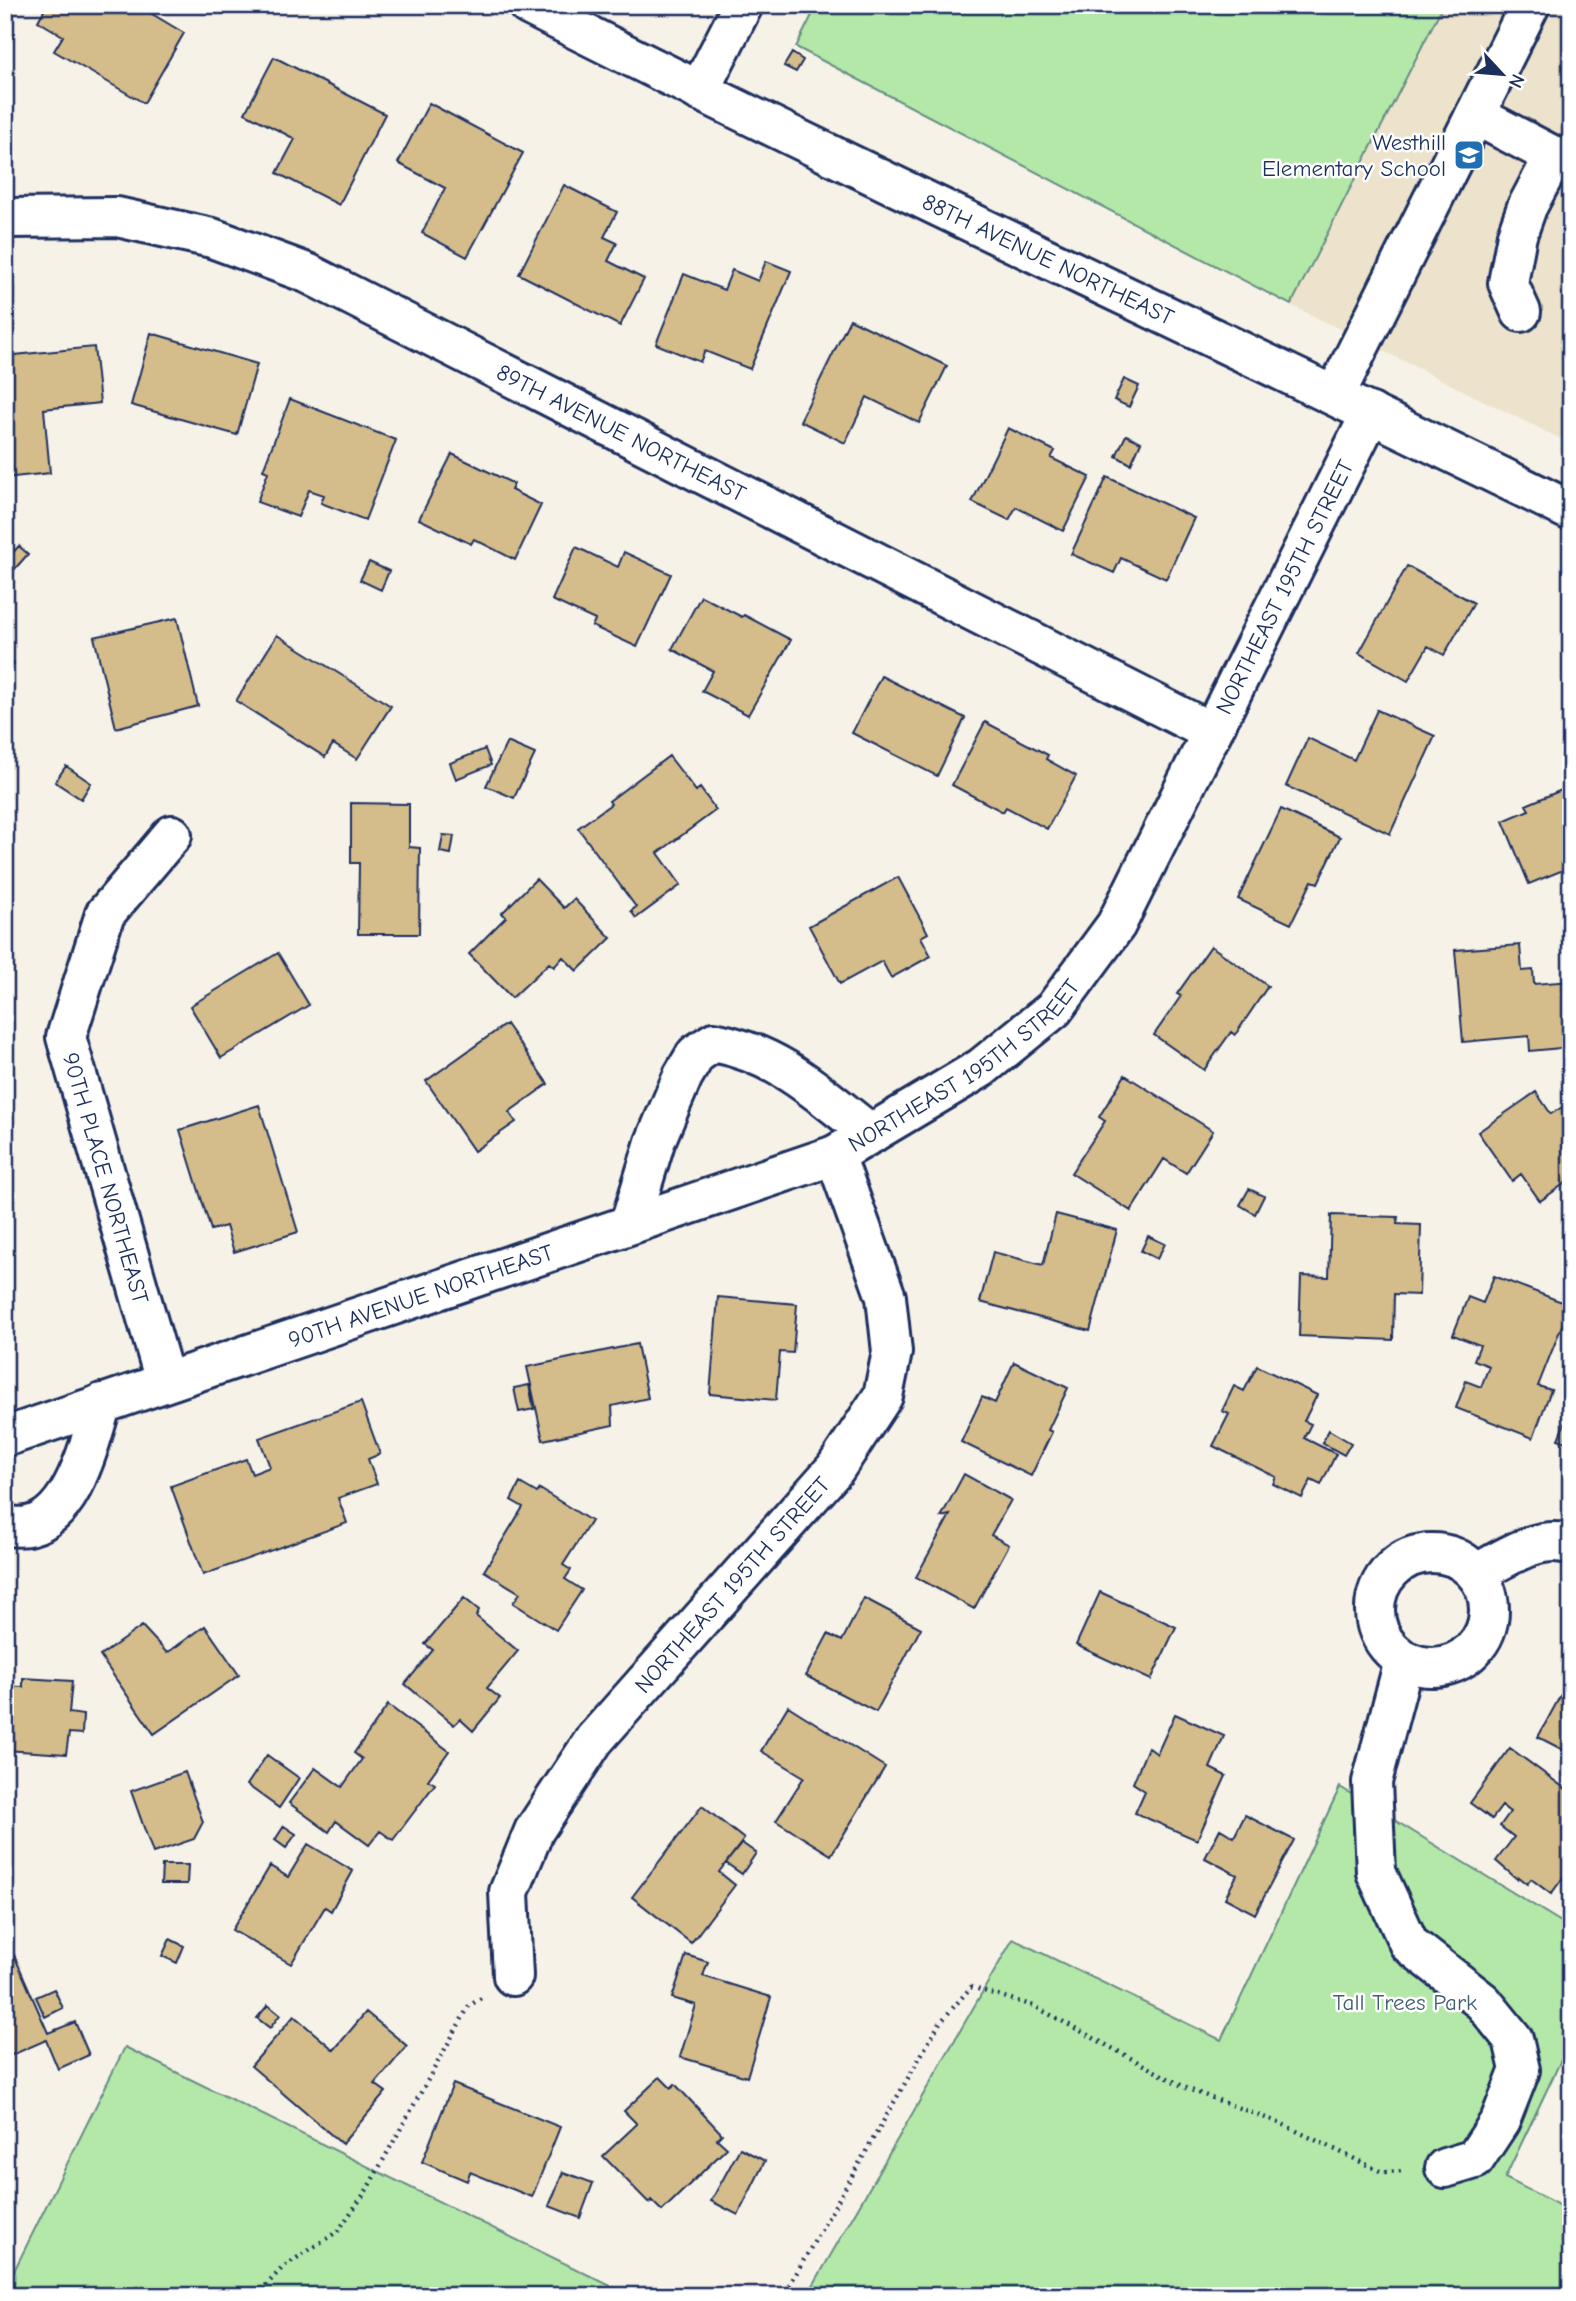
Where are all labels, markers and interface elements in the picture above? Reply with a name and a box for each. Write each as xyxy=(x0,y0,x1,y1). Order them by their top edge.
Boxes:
north arrow xyxy=(1468,38,1538,108)
text: N xyxy=(1504,71,1529,91)
place label: Westhill Elementary School xyxy=(1262,129,1446,182)
school or university icon: Westhill Elementary School xyxy=(1452,138,1486,172)
street label: 88TH AVENUE NORTHEAST xyxy=(918,188,1178,331)
street label: 89TH AVENUE NORTHEAST xyxy=(492,359,750,508)
street label: NORTHEAST 195TH STREET xyxy=(1210,456,1359,719)
street label: NORTHEAST 195TH STREET xyxy=(844,974,1086,1158)
street label: 90TH PLACE NORTHEAST xyxy=(57,1049,154,1307)
street label: 90TH AVENUE NORTHEAST xyxy=(285,1239,557,1354)
street label: NORTHEAST 195TH STREET xyxy=(629,1471,836,1699)
park label: Tall Trees Park xyxy=(1333,1989,1477,2016)

